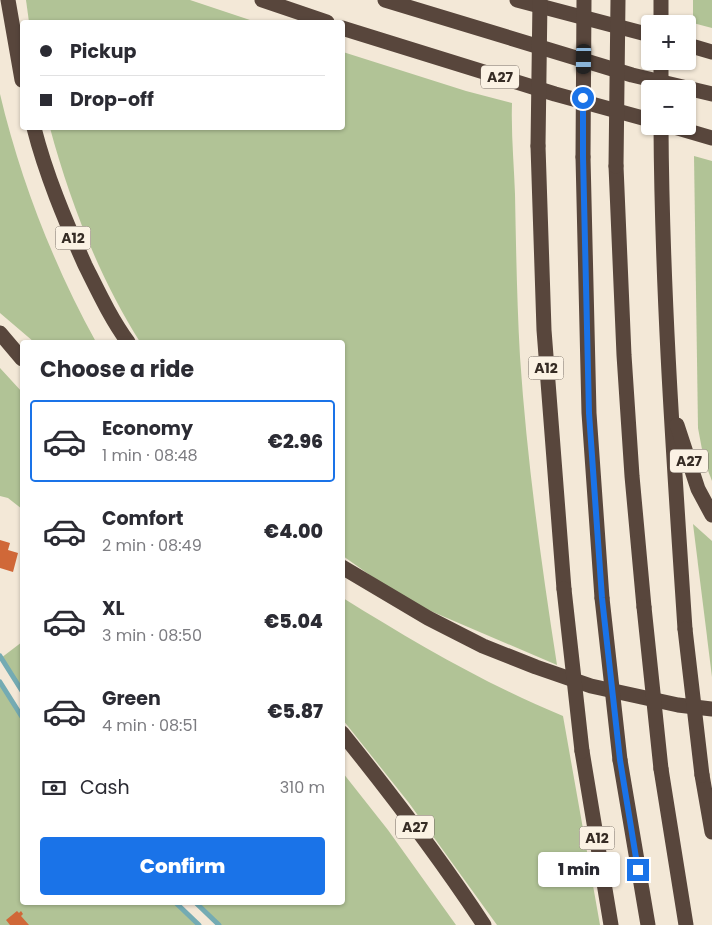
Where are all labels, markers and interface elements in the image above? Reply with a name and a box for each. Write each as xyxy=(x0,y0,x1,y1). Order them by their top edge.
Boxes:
map controls xyxy=(641,15,696,135)
button: + xyxy=(641,15,696,70)
text: Pickup xyxy=(70,38,136,65)
car xyxy=(576,44,591,74)
road number: A27 xyxy=(481,66,519,88)
button: − xyxy=(641,80,696,135)
text: Drop-off xyxy=(70,86,154,113)
route start xyxy=(572,87,594,109)
road number: A12 xyxy=(56,227,90,250)
text: Choose a ride xyxy=(40,354,194,385)
road number: A12 xyxy=(528,356,564,379)
text: Economy xyxy=(102,415,193,442)
icon: car xyxy=(42,419,87,464)
text: €2.96 xyxy=(268,428,323,455)
text: 1 min · 08:48 xyxy=(102,444,198,467)
road number: A27 xyxy=(670,450,708,472)
text: Comfort xyxy=(102,505,184,532)
icon: car xyxy=(42,509,87,554)
text: €4.00 xyxy=(264,518,323,545)
text: 2 min · 08:49 xyxy=(102,534,202,557)
text: XL xyxy=(102,595,125,622)
icon: car xyxy=(42,599,87,644)
text: €5.04 xyxy=(264,608,323,635)
text: 3 min · 08:50 xyxy=(102,624,202,647)
text: Green xyxy=(102,685,161,712)
icon: car xyxy=(42,689,87,734)
text: €5.87 xyxy=(267,698,323,725)
text: 4 min · 08:51 xyxy=(102,714,198,737)
icon: cash xyxy=(40,774,68,802)
text: Cash xyxy=(80,774,130,801)
text: 310 m xyxy=(280,776,325,799)
road number: A27 xyxy=(396,816,434,839)
road number: A12 xyxy=(580,826,614,850)
button: Confirm xyxy=(40,837,325,895)
callout: 1 min xyxy=(538,852,620,888)
text: 1 min xyxy=(558,858,600,881)
route end xyxy=(627,859,649,881)

